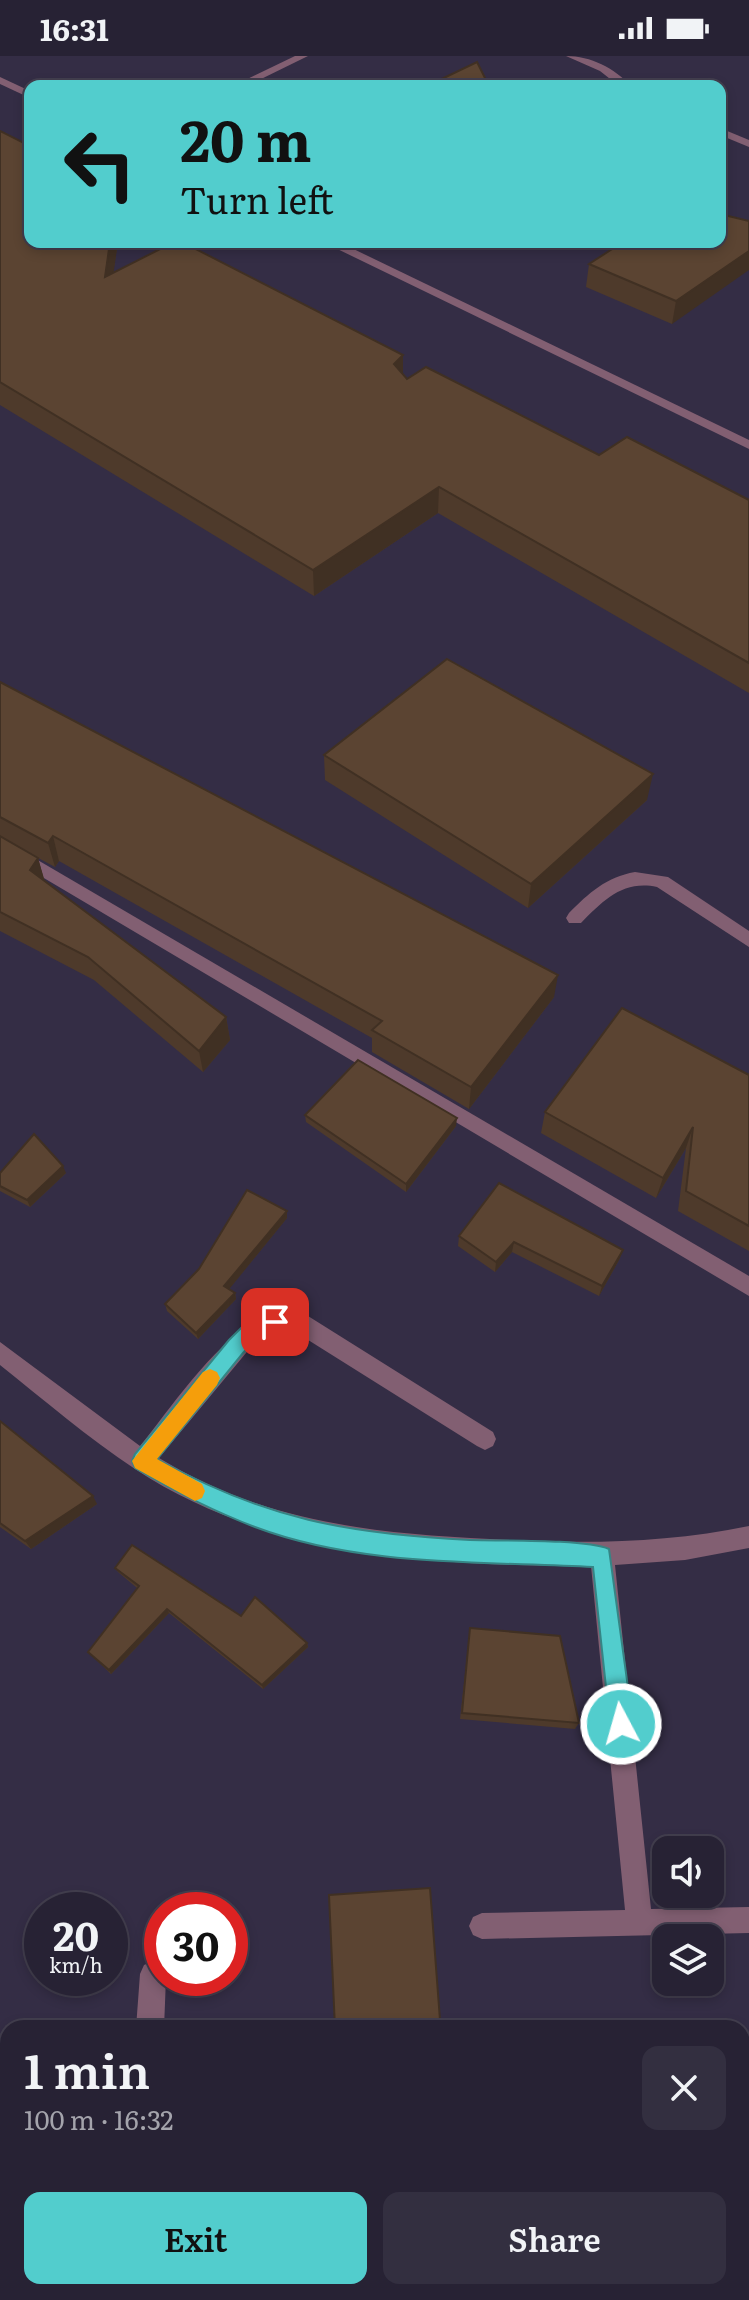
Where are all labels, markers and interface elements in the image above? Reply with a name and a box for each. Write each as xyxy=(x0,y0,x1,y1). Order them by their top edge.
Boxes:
text: 16:31 xyxy=(40,6,109,50)
text: 20 m xyxy=(180,96,312,179)
icon: left xyxy=(48,112,152,216)
text: Turn left xyxy=(180,172,334,225)
pin xyxy=(241,1288,309,1356)
icon: arrive xyxy=(253,1300,297,1344)
position arrow xyxy=(579,1682,663,1766)
map controls xyxy=(652,1836,724,1996)
button: sound xyxy=(652,1836,724,1908)
speed limit sign: 30 xyxy=(144,1892,248,1996)
text: 20 xyxy=(53,1904,99,1963)
button: layers xyxy=(652,1924,724,1996)
text: km/h xyxy=(49,1949,103,1979)
text: 1 min xyxy=(24,2033,150,2104)
button: close xyxy=(642,2046,726,2130)
text: 100 m · 16:32 xyxy=(24,2099,174,2138)
button: Exit xyxy=(24,2192,367,2284)
button: Share xyxy=(383,2192,726,2284)

